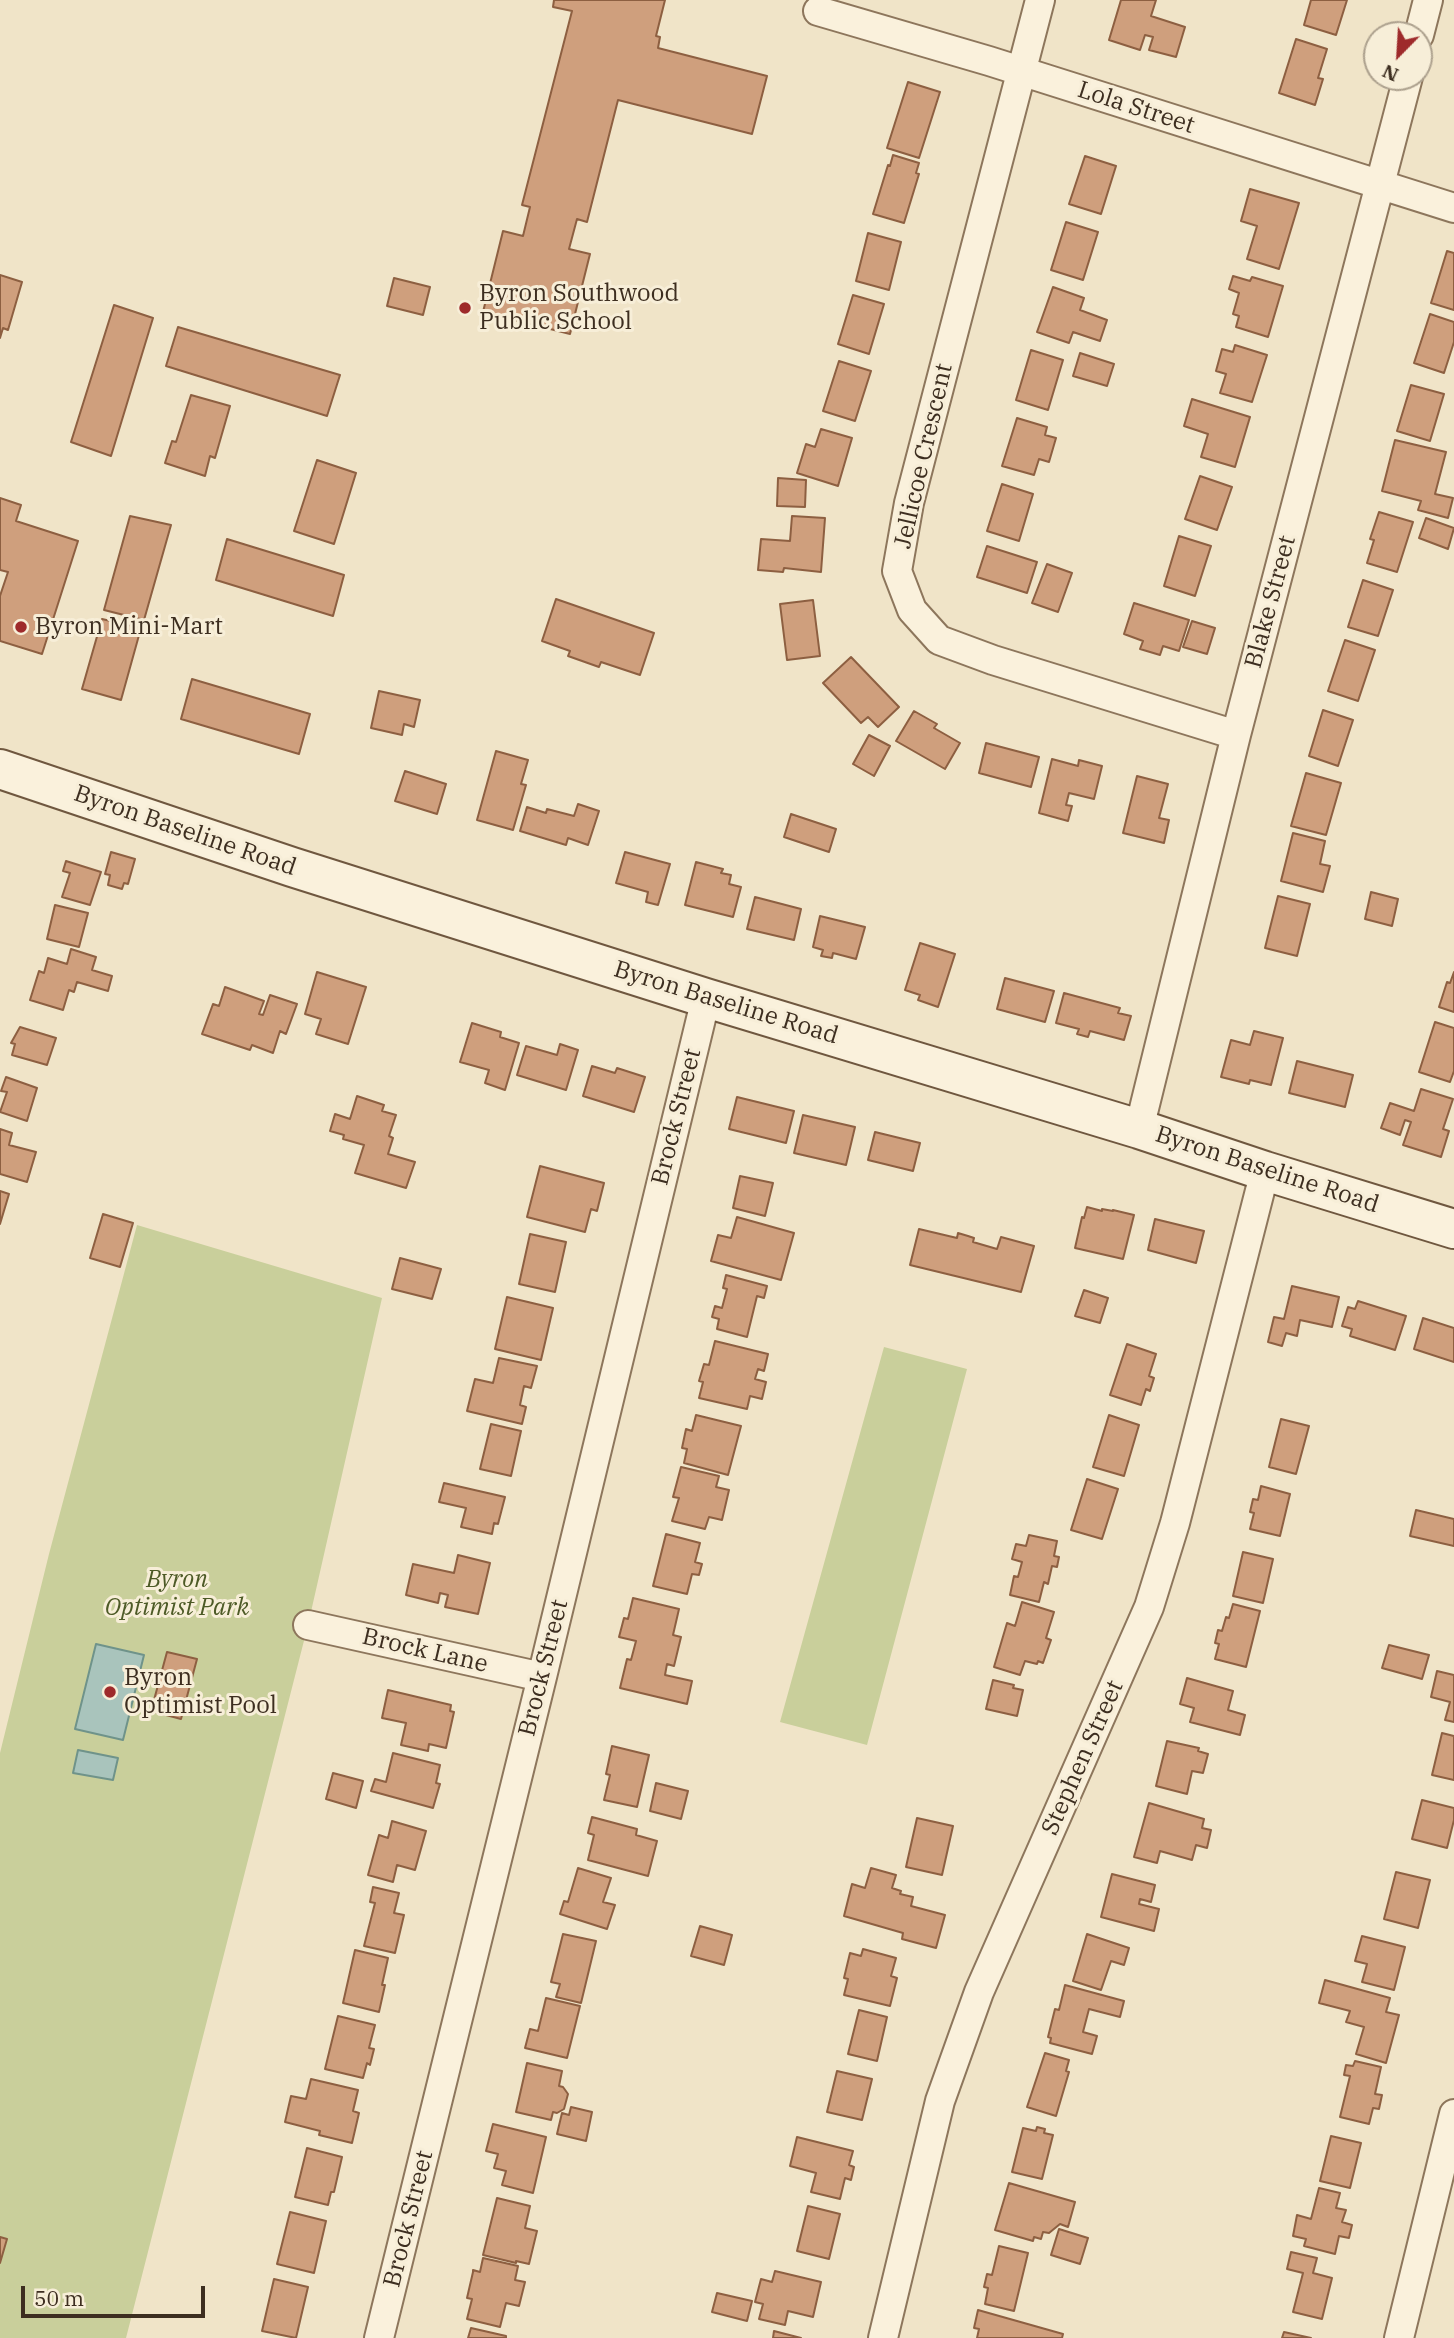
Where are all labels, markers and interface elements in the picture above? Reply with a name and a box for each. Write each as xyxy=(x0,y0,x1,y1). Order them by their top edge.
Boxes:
north arrow xyxy=(1363,21,1433,91)
text: N xyxy=(1379,59,1402,87)
street label: Lola Street xyxy=(1074,76,1198,140)
place label: Byron Southwood Public School xyxy=(479,280,679,336)
marker: Byron Southwood Public School xyxy=(457,300,473,316)
street label: Jellicoe Crescent xyxy=(889,361,959,551)
street label: Blake Street xyxy=(1240,533,1302,671)
place label: Byron Mini-Mart xyxy=(35,613,223,641)
marker: Byron Mini-Mart xyxy=(13,619,29,635)
street label: Byron Baseline Road xyxy=(70,779,300,883)
street label: Byron Baseline Road xyxy=(610,955,842,1051)
street label: Brock Street xyxy=(646,1046,708,1188)
street label: Byron Baseline Road xyxy=(1152,1120,1382,1220)
park label: Byron Optimist Park xyxy=(105,1566,249,1622)
street label: Brock Street xyxy=(513,1597,575,1739)
street label: Brock Lane xyxy=(359,1623,491,1679)
place label: Byron Optimist Pool xyxy=(124,1664,277,1720)
street label: Stephen Street xyxy=(1036,1676,1130,1840)
marker: Byron Optimist Pool xyxy=(102,1684,118,1700)
street label: Brock Street xyxy=(378,2148,440,2290)
scale bar xyxy=(24,2272,208,2316)
text: 50 m xyxy=(34,2284,84,2312)

